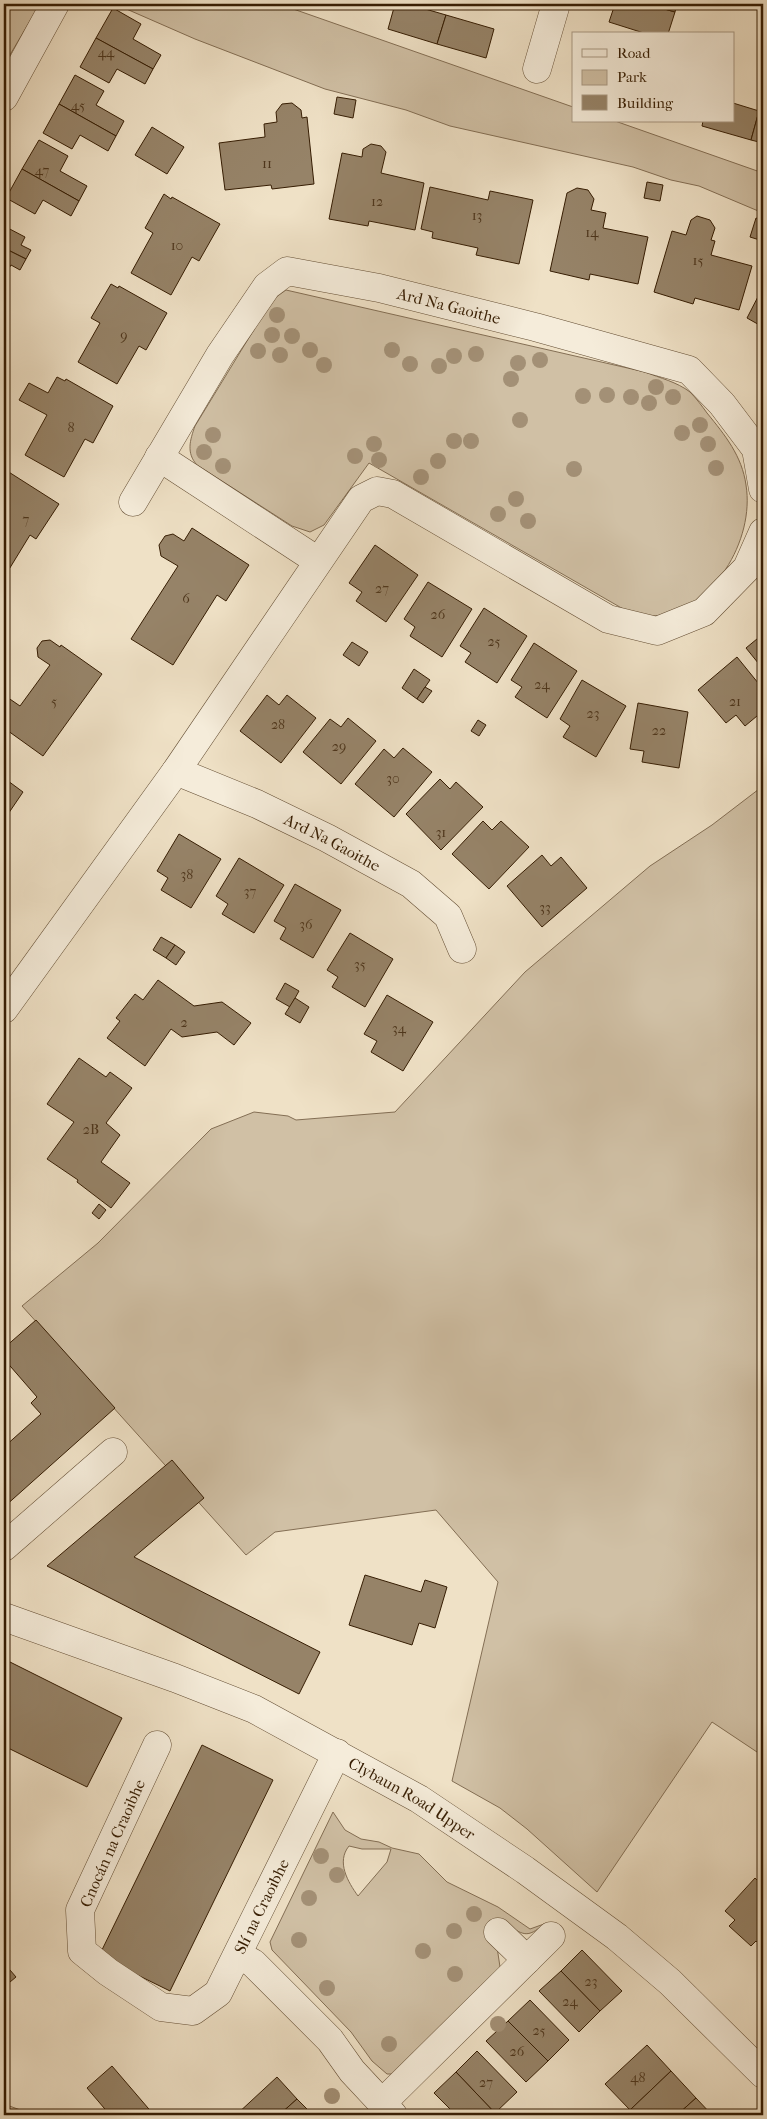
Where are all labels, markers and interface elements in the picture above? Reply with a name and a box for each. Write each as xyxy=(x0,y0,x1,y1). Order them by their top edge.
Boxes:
legend xyxy=(572,32,734,122)
house number: 44 xyxy=(98,44,115,61)
text: Road xyxy=(617,44,651,62)
text: Park xyxy=(617,68,647,86)
text: Building xyxy=(617,94,674,112)
house number: 45 xyxy=(71,97,85,114)
house number: 11 xyxy=(262,155,272,172)
house number: 47 xyxy=(35,162,50,179)
house number: 12 xyxy=(371,193,383,210)
house number: 13 xyxy=(472,207,482,224)
house number: 14 xyxy=(585,224,599,241)
house number: 10 xyxy=(171,237,183,254)
house number: 15 xyxy=(693,252,704,269)
street label: Ard Na Gaoithe xyxy=(394,284,503,328)
house number: 9 xyxy=(120,327,128,344)
house number: 8 xyxy=(67,419,75,436)
house number: 7 xyxy=(23,511,30,528)
house number: 27 xyxy=(375,580,389,597)
house number: 6 xyxy=(182,590,190,607)
house number: 26 xyxy=(431,606,446,623)
house number: 25 xyxy=(487,633,501,650)
house number: 24 xyxy=(534,676,550,693)
house number: 5 xyxy=(51,693,57,710)
house number: 21 xyxy=(729,693,741,710)
house number: 23 xyxy=(587,705,599,722)
house number: 28 xyxy=(271,716,285,733)
house number: 22 xyxy=(652,722,666,739)
house number: 29 xyxy=(332,738,346,755)
house number: 30 xyxy=(386,770,400,787)
street label: Ard Na Gaoithe xyxy=(280,809,384,875)
house number: 31 xyxy=(436,824,446,841)
house number: 38 xyxy=(181,866,193,883)
house number: 37 xyxy=(244,883,256,900)
house number: 33 xyxy=(539,899,551,916)
house number: 36 xyxy=(299,916,313,933)
house number: 35 xyxy=(354,956,366,973)
house number: 2 xyxy=(180,1014,188,1031)
house number: 34 xyxy=(392,1020,407,1037)
house number: 2B xyxy=(83,1121,99,1138)
street label: Clybaun Road Upper xyxy=(345,1753,479,1844)
street label: Cnocán na Craoibhe xyxy=(76,1776,149,1910)
street label: Slí na Craoibhe xyxy=(230,1856,293,1957)
house number: 23 xyxy=(585,1973,597,1990)
house number: 24 xyxy=(562,1993,578,2010)
house number: 25 xyxy=(532,2022,546,2039)
house number: 26 xyxy=(510,2043,525,2060)
house number: 48 xyxy=(630,2069,646,2086)
house number: 27 xyxy=(479,2074,493,2091)

